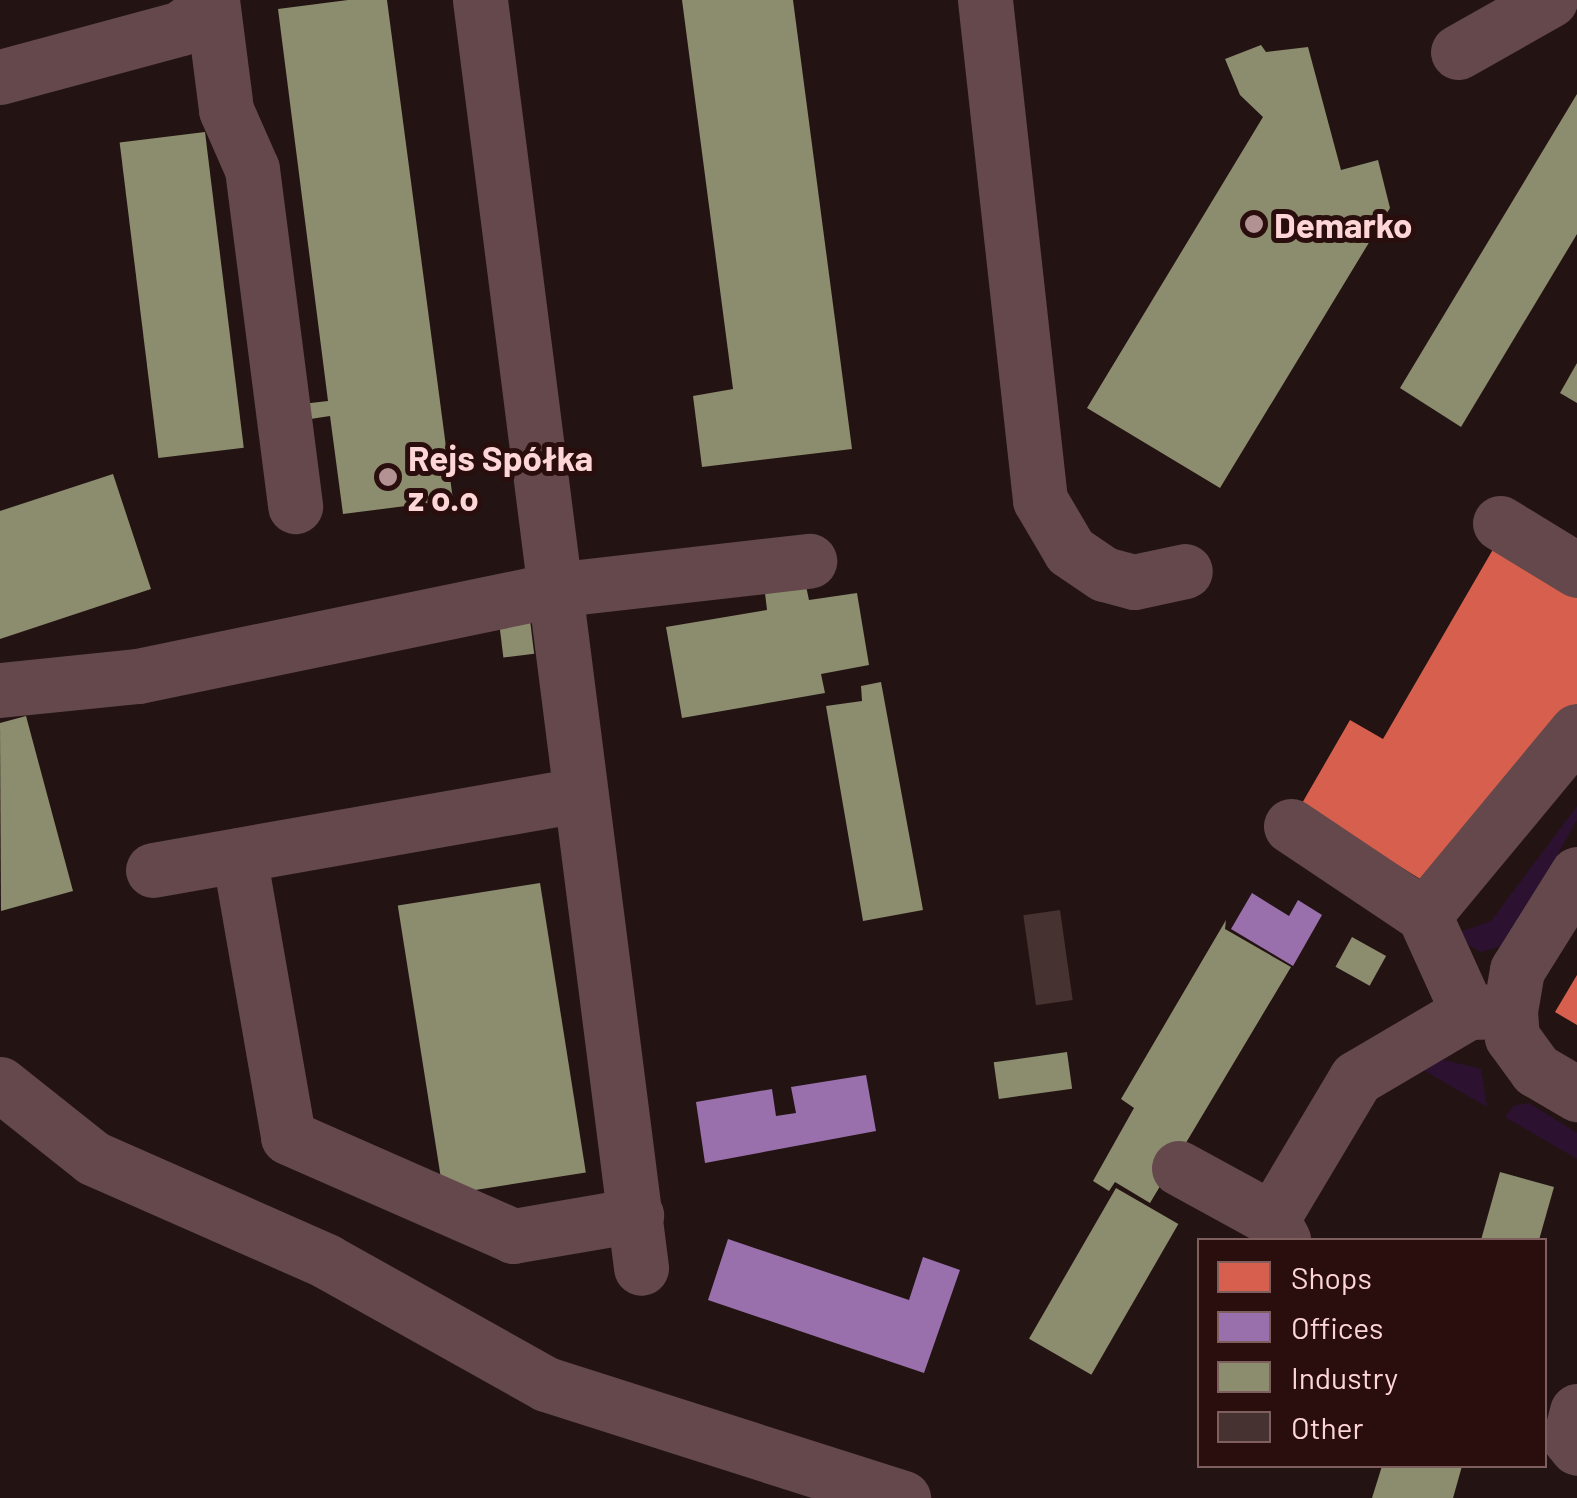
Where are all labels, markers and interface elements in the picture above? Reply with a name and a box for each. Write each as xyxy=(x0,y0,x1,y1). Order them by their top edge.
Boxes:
place label: Demarko xyxy=(1274,203,1412,245)
marker: Demarko xyxy=(1243,213,1265,235)
place label: Rejs Spółka z o.o xyxy=(408,436,593,518)
marker: Rejs Spółka z o.o xyxy=(377,466,399,488)
legend xyxy=(1197,1238,1547,1468)
text: Shops xyxy=(1291,1259,1372,1295)
text: Offices xyxy=(1291,1309,1384,1345)
text: Industry xyxy=(1291,1359,1398,1395)
text: Other xyxy=(1291,1409,1363,1445)

